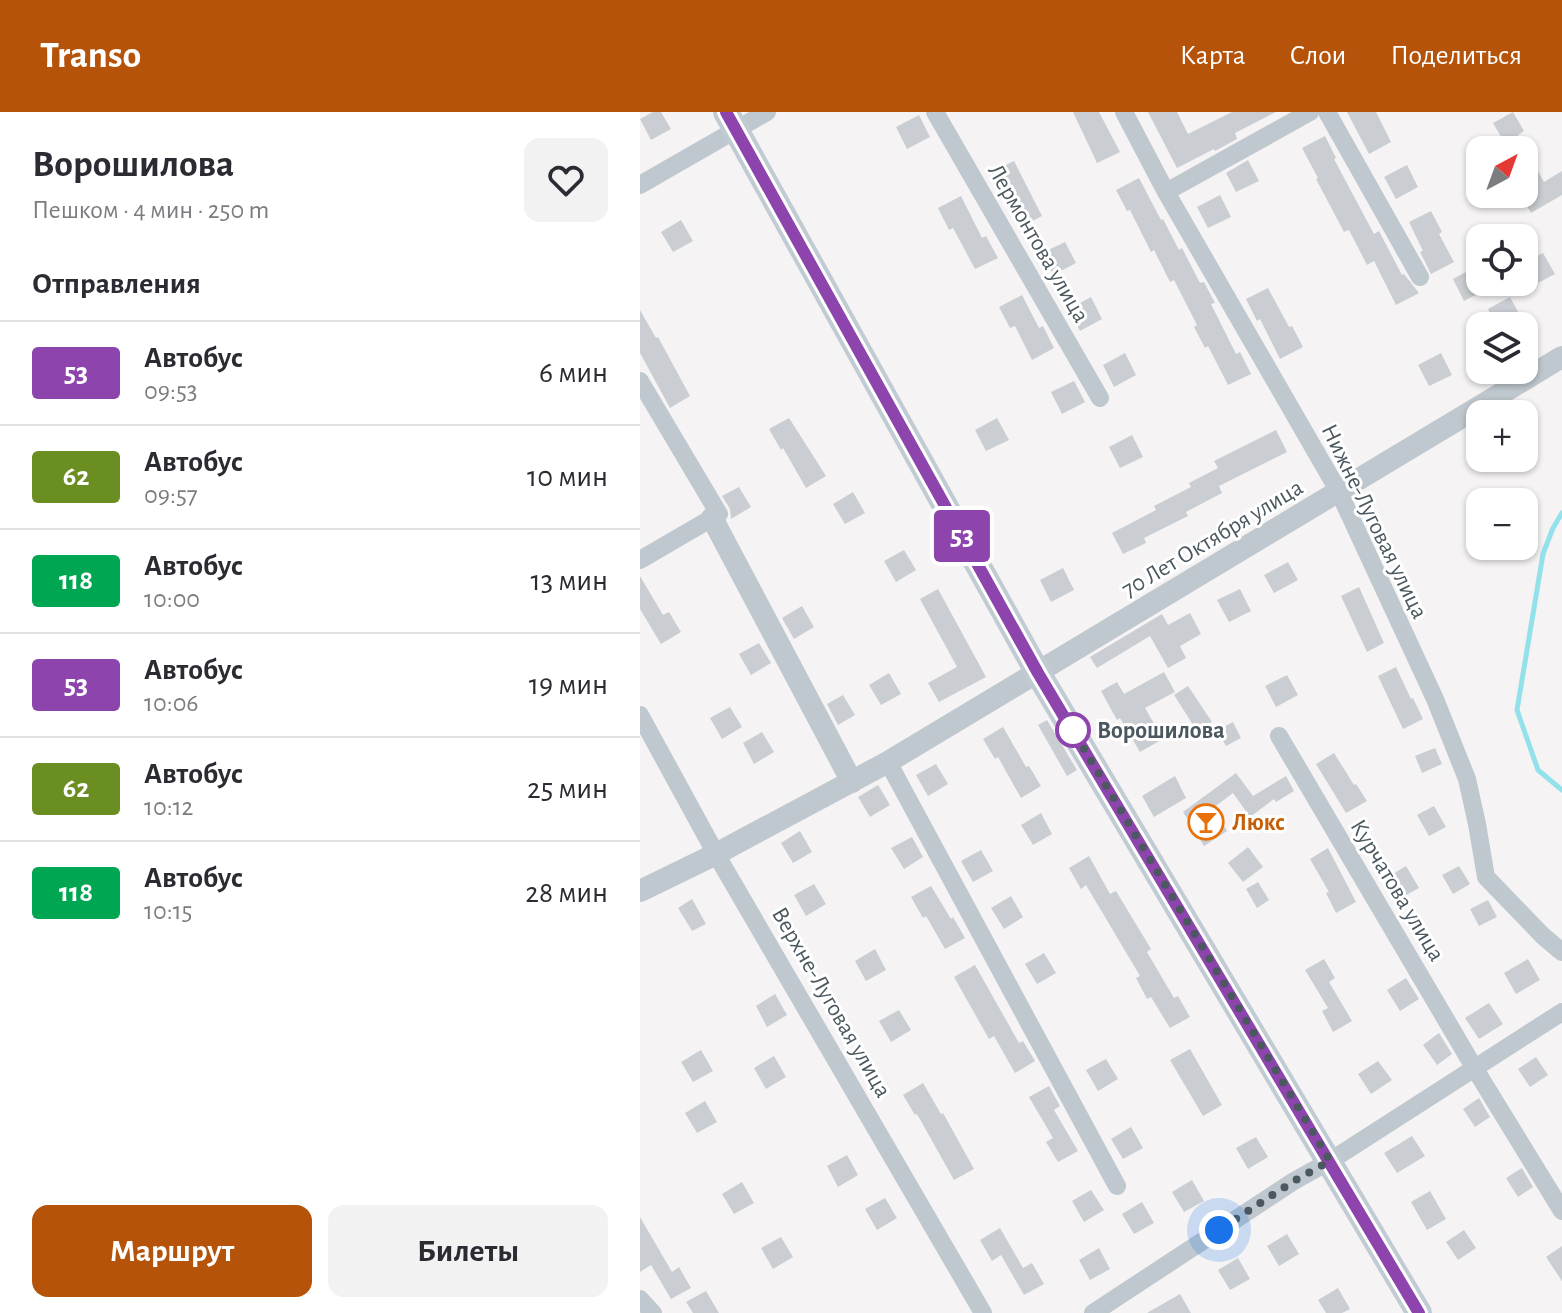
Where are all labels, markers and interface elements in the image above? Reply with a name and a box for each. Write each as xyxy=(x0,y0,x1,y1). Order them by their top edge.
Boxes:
text: Transo xyxy=(40,37,141,75)
text: Карта xyxy=(1180,42,1246,70)
text: Слои xyxy=(1290,42,1346,70)
text: Поделиться xyxy=(1390,42,1522,70)
north arrow xyxy=(1466,136,1538,208)
map controls xyxy=(1466,136,1538,560)
button: heart xyxy=(524,138,608,222)
text: Ворошилова xyxy=(32,146,234,184)
street label: Лермонтова улица xyxy=(983,160,1093,327)
text: Пешком · 4 мин · 250 m xyxy=(32,197,269,223)
button: locate xyxy=(1466,224,1538,296)
text: Отправления xyxy=(32,269,201,299)
button: layers xyxy=(1466,312,1538,384)
text: Автобус xyxy=(144,343,243,373)
text: 6 мин xyxy=(539,358,608,388)
text: 53 xyxy=(64,359,88,387)
text: 09:53 xyxy=(144,378,197,404)
button: + xyxy=(1466,400,1538,472)
street label: Нижне-Луговая улица xyxy=(1317,420,1432,623)
text: Автобус xyxy=(144,447,243,477)
text: 10 мин xyxy=(527,462,608,492)
text: 62 xyxy=(63,463,89,491)
street label: 70 Лет Октября улица xyxy=(1118,475,1307,602)
text: 09:57 xyxy=(144,482,198,508)
button: − xyxy=(1466,488,1538,560)
line badge: 53 xyxy=(926,510,998,562)
text: 53 xyxy=(950,522,974,550)
text: Автобус xyxy=(144,551,243,581)
text: 13 мин xyxy=(531,566,608,596)
text: 118 xyxy=(59,567,93,595)
text: 10:00 xyxy=(144,586,200,612)
text: Автобус xyxy=(144,655,243,685)
text: 19 мин xyxy=(529,670,608,700)
text: 53 xyxy=(64,671,88,699)
text: 10:06 xyxy=(144,690,199,716)
marker: Ворошилова xyxy=(1056,713,1090,747)
place label: Ворошилова xyxy=(1097,719,1225,743)
text: Автобус xyxy=(144,759,243,789)
text: 25 мин xyxy=(527,774,608,804)
text: 62 xyxy=(63,775,89,803)
text: 10:12 xyxy=(144,794,193,820)
bar icon: Люкс xyxy=(1187,803,1225,841)
place label: Люкс xyxy=(1232,811,1285,835)
street label: Курчатова улица xyxy=(1346,816,1449,966)
text: Автобус xyxy=(144,863,243,893)
text: 28 мин xyxy=(525,878,608,908)
text: 118 xyxy=(59,879,93,907)
text: 10:15 xyxy=(144,898,192,924)
street label: Верхне-Луговая улица xyxy=(767,903,895,1102)
button: Маршрут xyxy=(32,1205,312,1297)
button: Билеты xyxy=(328,1205,608,1297)
your location xyxy=(1199,1210,1239,1250)

